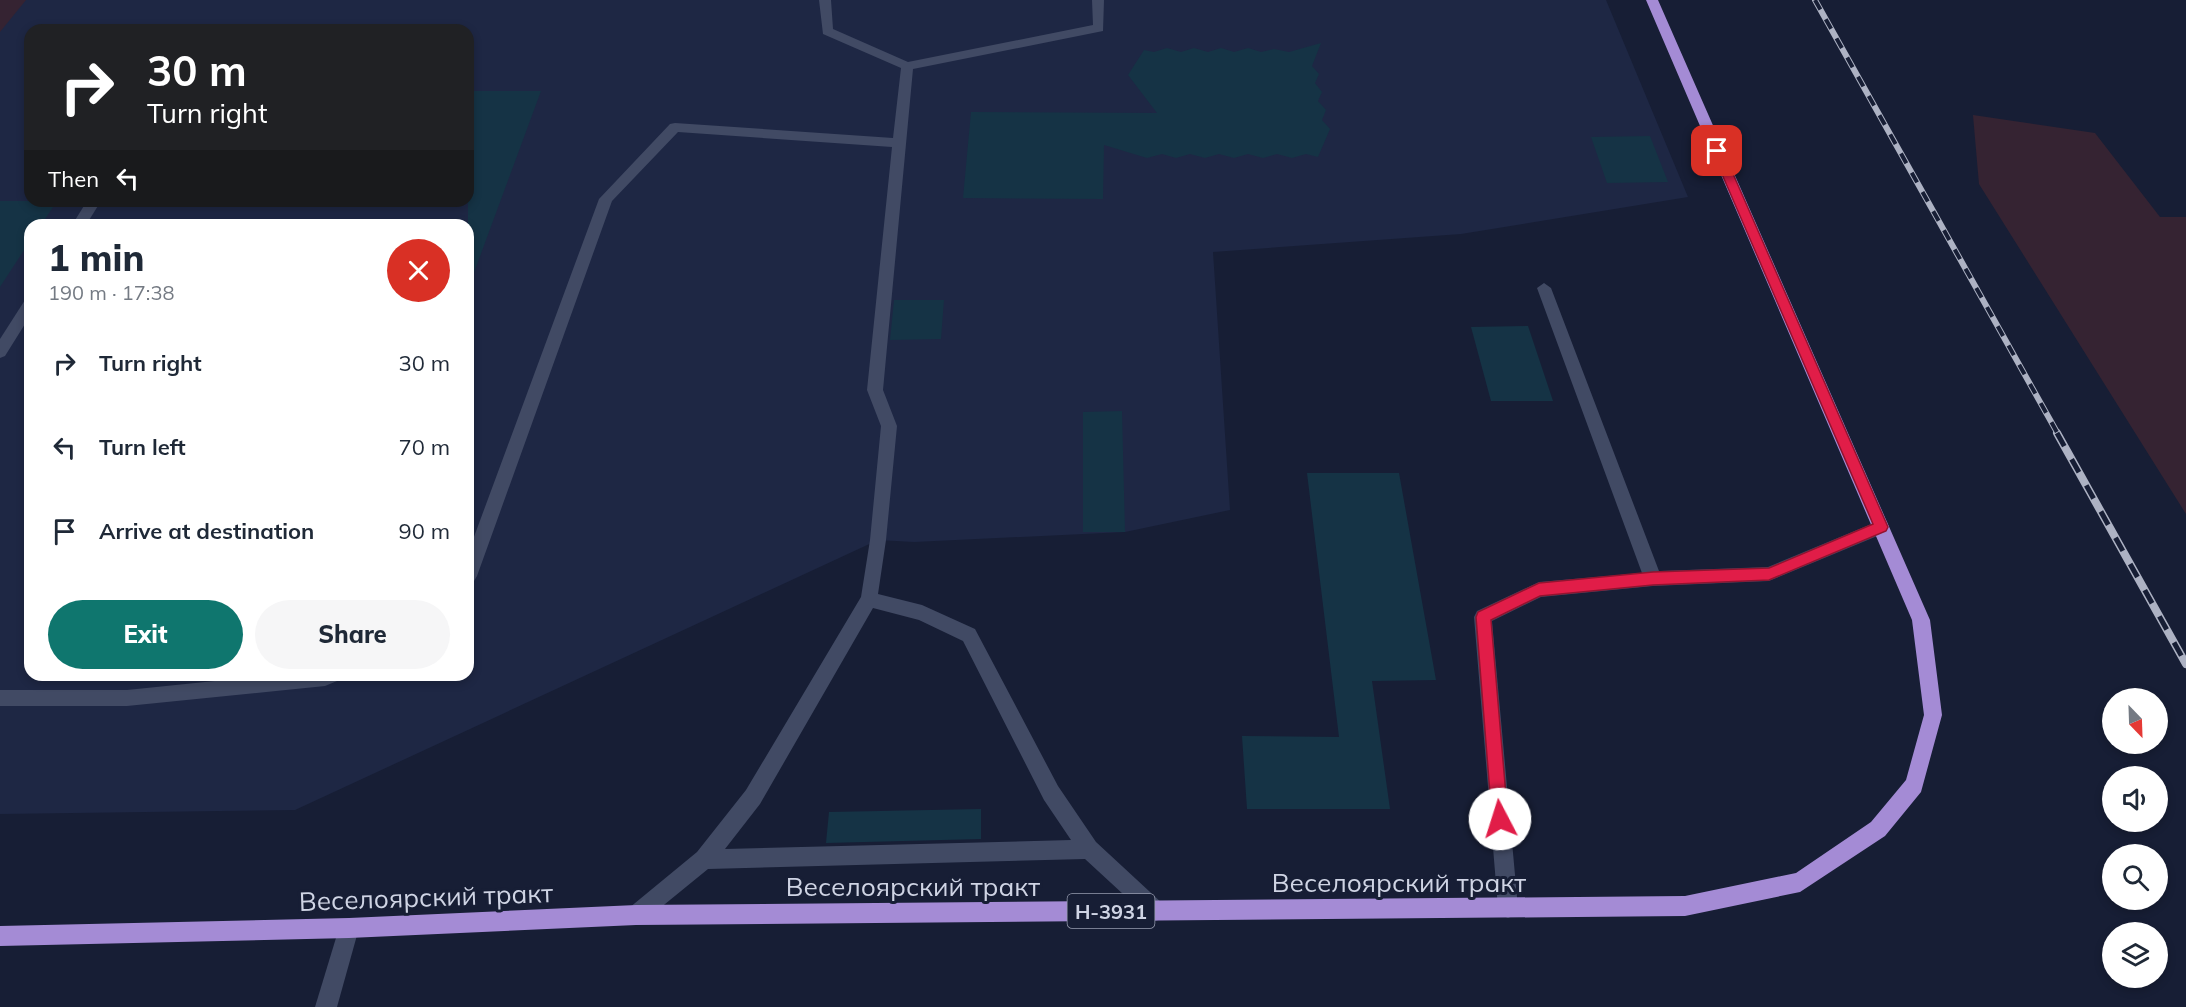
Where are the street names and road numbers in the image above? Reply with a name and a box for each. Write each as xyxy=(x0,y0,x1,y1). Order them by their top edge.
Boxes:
street label: Веселоярский тракт xyxy=(1272,866,1526,899)
street label: Веселоярский тракт xyxy=(786,870,1040,903)
street label: Веселоярский тракт xyxy=(298,876,554,918)
road number: Н-3931 xyxy=(1068,894,1154,928)

